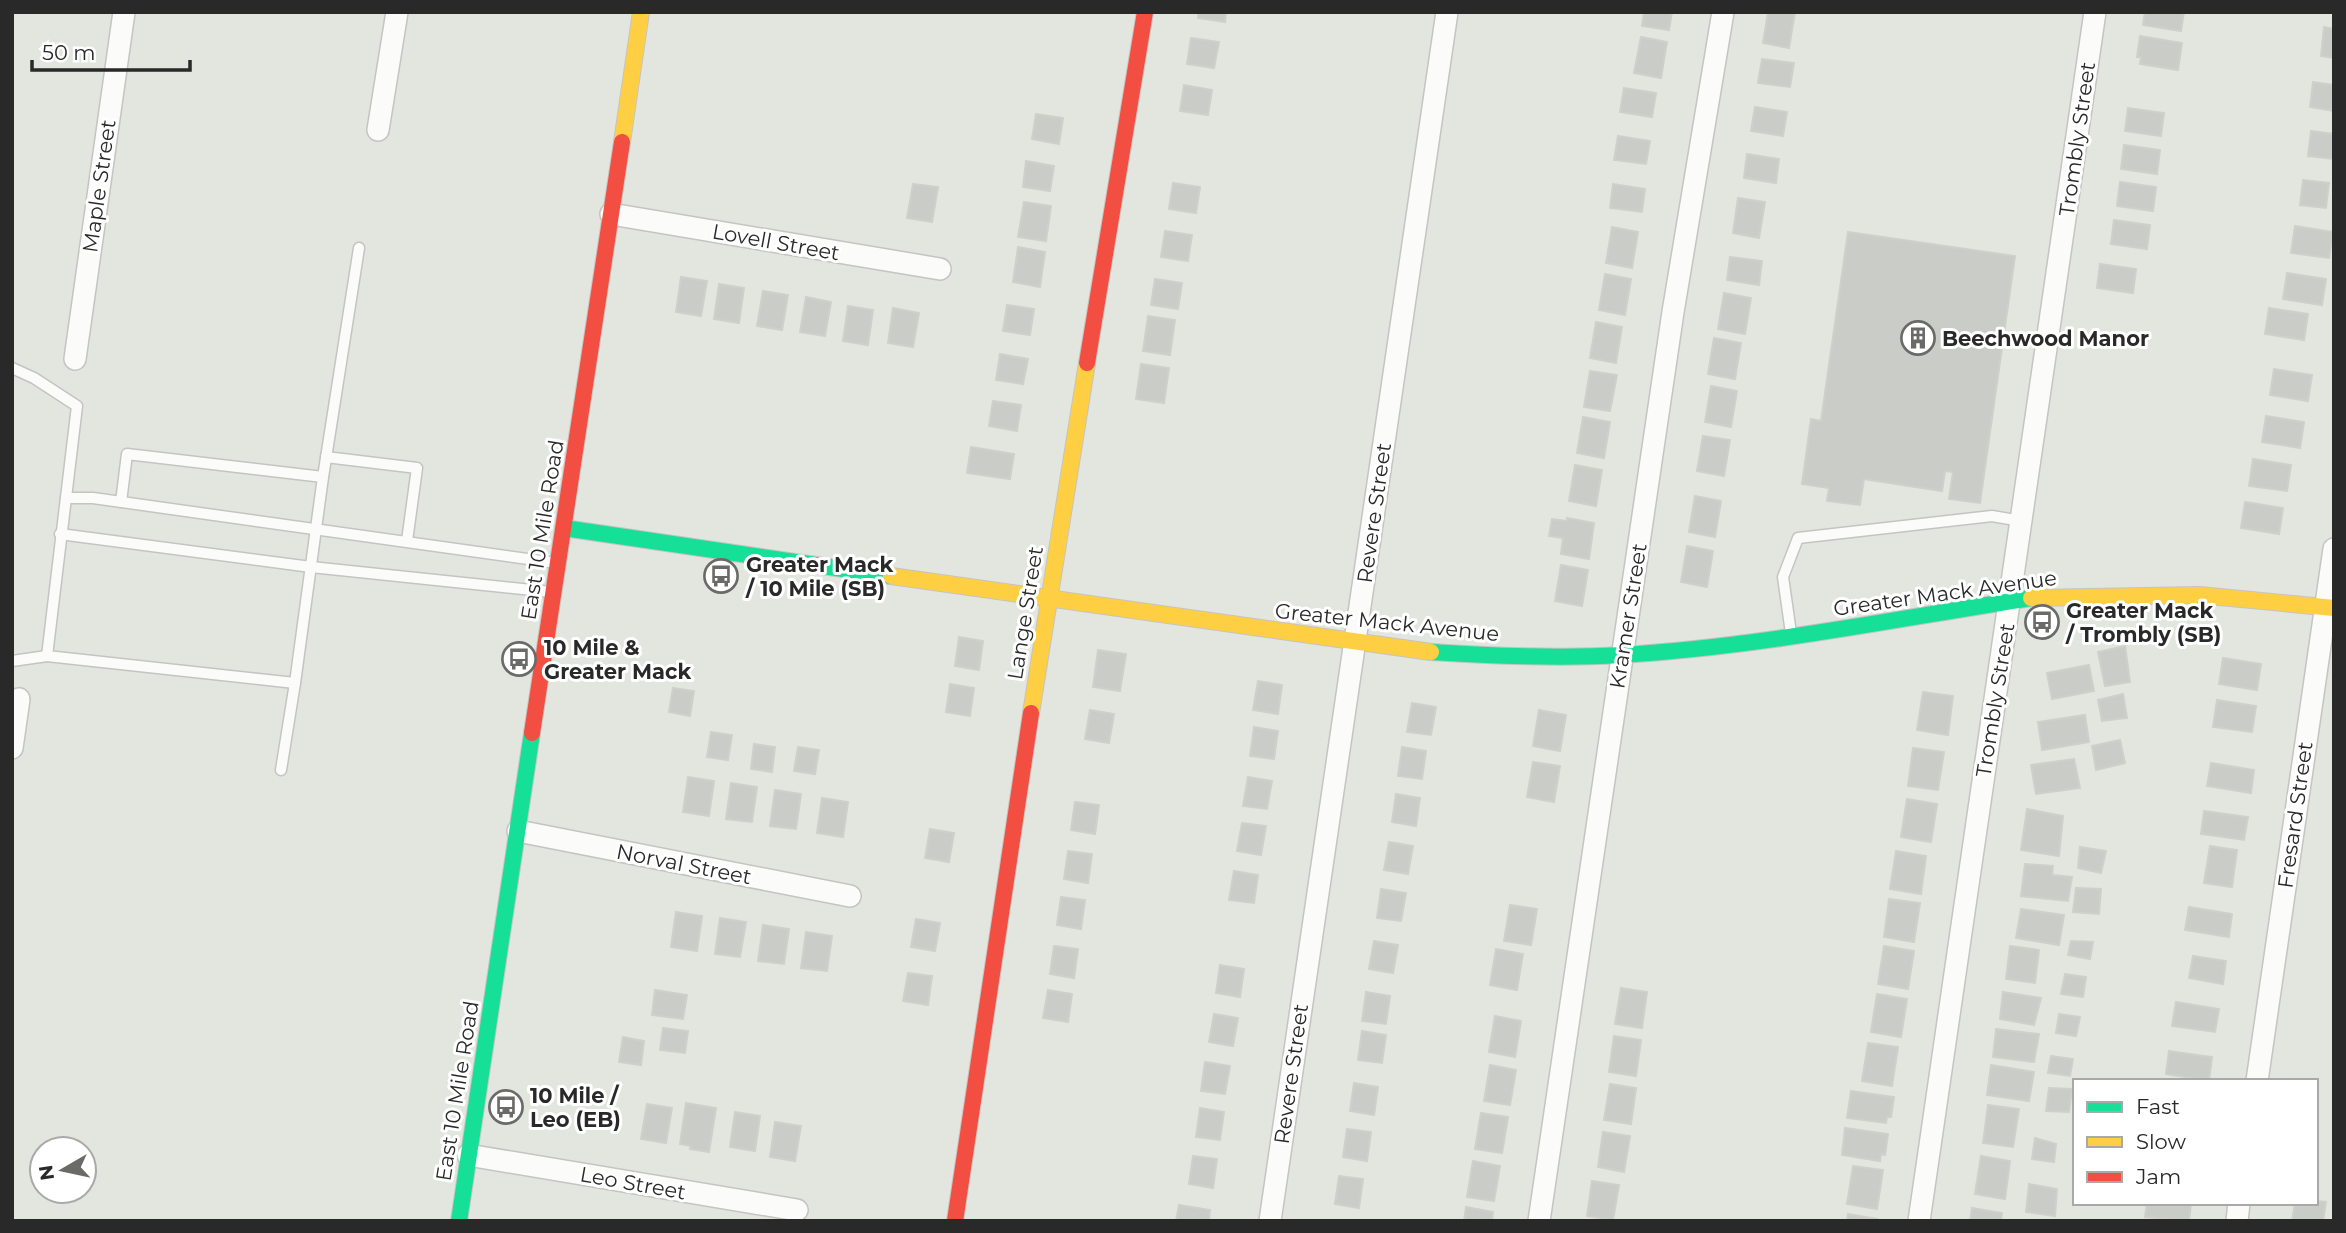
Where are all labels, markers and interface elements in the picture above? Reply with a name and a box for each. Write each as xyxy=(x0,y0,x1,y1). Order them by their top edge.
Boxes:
scale bar xyxy=(32,28,189,72)
text: 50 m xyxy=(42,40,96,65)
street label: Trombly Street xyxy=(2054,60,2100,218)
street label: Maple Street xyxy=(77,118,121,254)
street label: Lovell Street xyxy=(710,218,842,266)
building icon: Beechwood Manor xyxy=(1899,319,1937,357)
place label: Beechwood Manor xyxy=(1942,326,2149,351)
street label: East 10 Mile Road xyxy=(515,438,569,622)
street label: Revere Street xyxy=(1352,441,1396,585)
street label: Kramer Street xyxy=(1604,541,1652,691)
street label: Lange Street xyxy=(1002,544,1048,682)
place label: Greater Mack / 10 Mile (SB) xyxy=(745,552,893,601)
bus stop icon: Greater Mack / 10 Mile (SB) xyxy=(702,557,740,595)
street label: Greater Mack Avenue xyxy=(1832,565,2058,621)
street label: Greater Mack Avenue xyxy=(1274,598,1500,646)
place label: Greater Mack / Trombly (SB) xyxy=(2065,598,2221,647)
bus stop icon: Greater Mack / Trombly (SB) xyxy=(2023,603,2061,641)
street label: Trombly Street xyxy=(1970,621,2020,779)
place label: 10 Mile & Greater Mack xyxy=(544,635,691,684)
bus stop icon: 10 Mile & Greater Mack xyxy=(500,640,538,678)
street label: Fresard Street xyxy=(2272,740,2318,890)
street label: Norval Street xyxy=(614,839,754,889)
street label: East 10 Mile Road xyxy=(430,999,484,1183)
street label: Revere Street xyxy=(1269,1002,1313,1146)
legend xyxy=(2073,1079,2318,1205)
place label: 10 Mile / Leo (EB) xyxy=(530,1083,621,1132)
bus stop icon: 10 Mile / Leo (EB) xyxy=(487,1088,525,1126)
text: Fast xyxy=(2136,1094,2180,1119)
text: Slow xyxy=(2136,1129,2186,1154)
north arrow xyxy=(28,1135,98,1205)
street label: Leo Street xyxy=(578,1161,688,1205)
text: N xyxy=(34,1163,59,1182)
text: Jam xyxy=(2135,1164,2181,1189)

